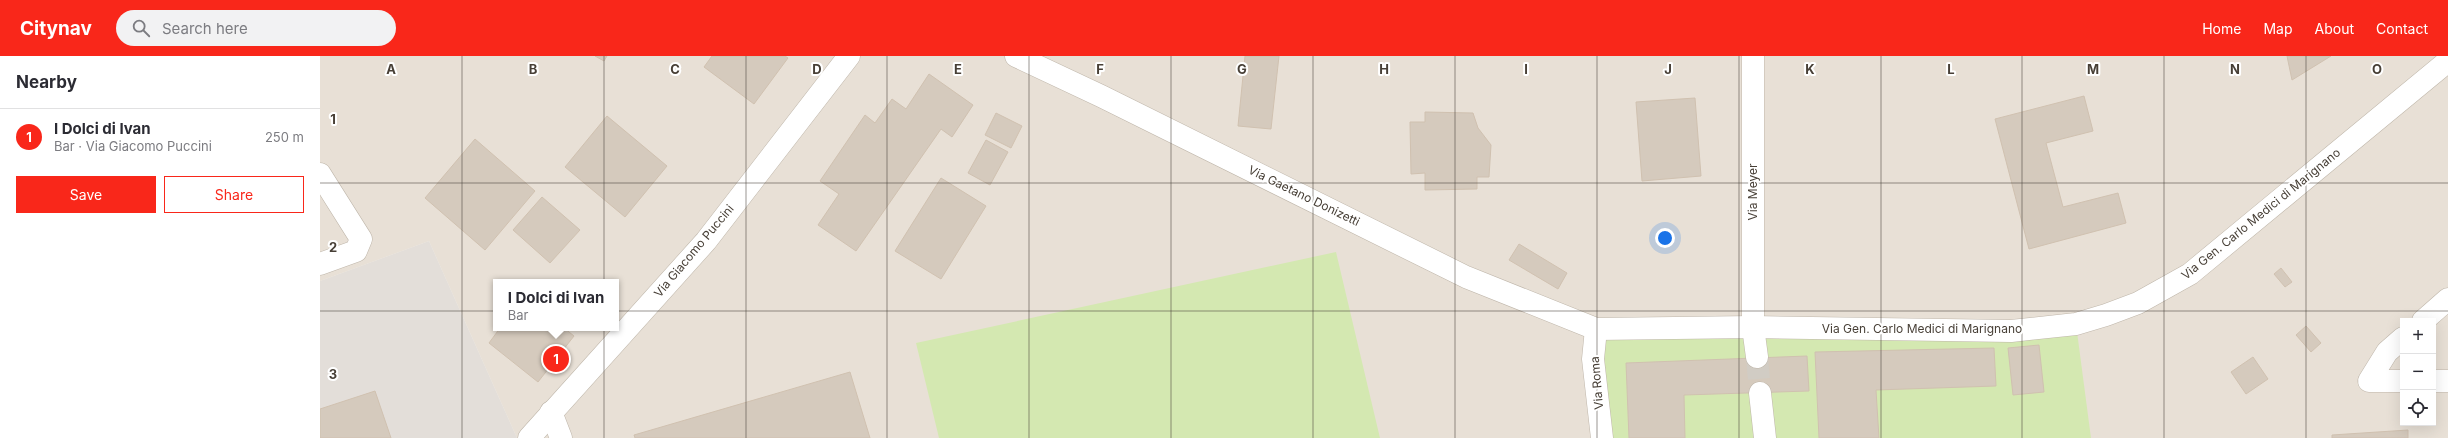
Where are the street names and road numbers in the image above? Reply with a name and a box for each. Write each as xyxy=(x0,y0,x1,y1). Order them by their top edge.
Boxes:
street label: Via Gen. Carlo Medici di Marignano xyxy=(2178,145,2343,282)
street label: Via Gaetano Donizetti xyxy=(1246,162,1362,229)
street label: Via Meyer xyxy=(1745,163,1760,220)
street label: Via Giacomo Puccini xyxy=(650,201,737,300)
street label: Via Gen. Carlo Medici di Marignano xyxy=(1822,321,2022,336)
street label: Via Roma xyxy=(1587,356,1606,410)

